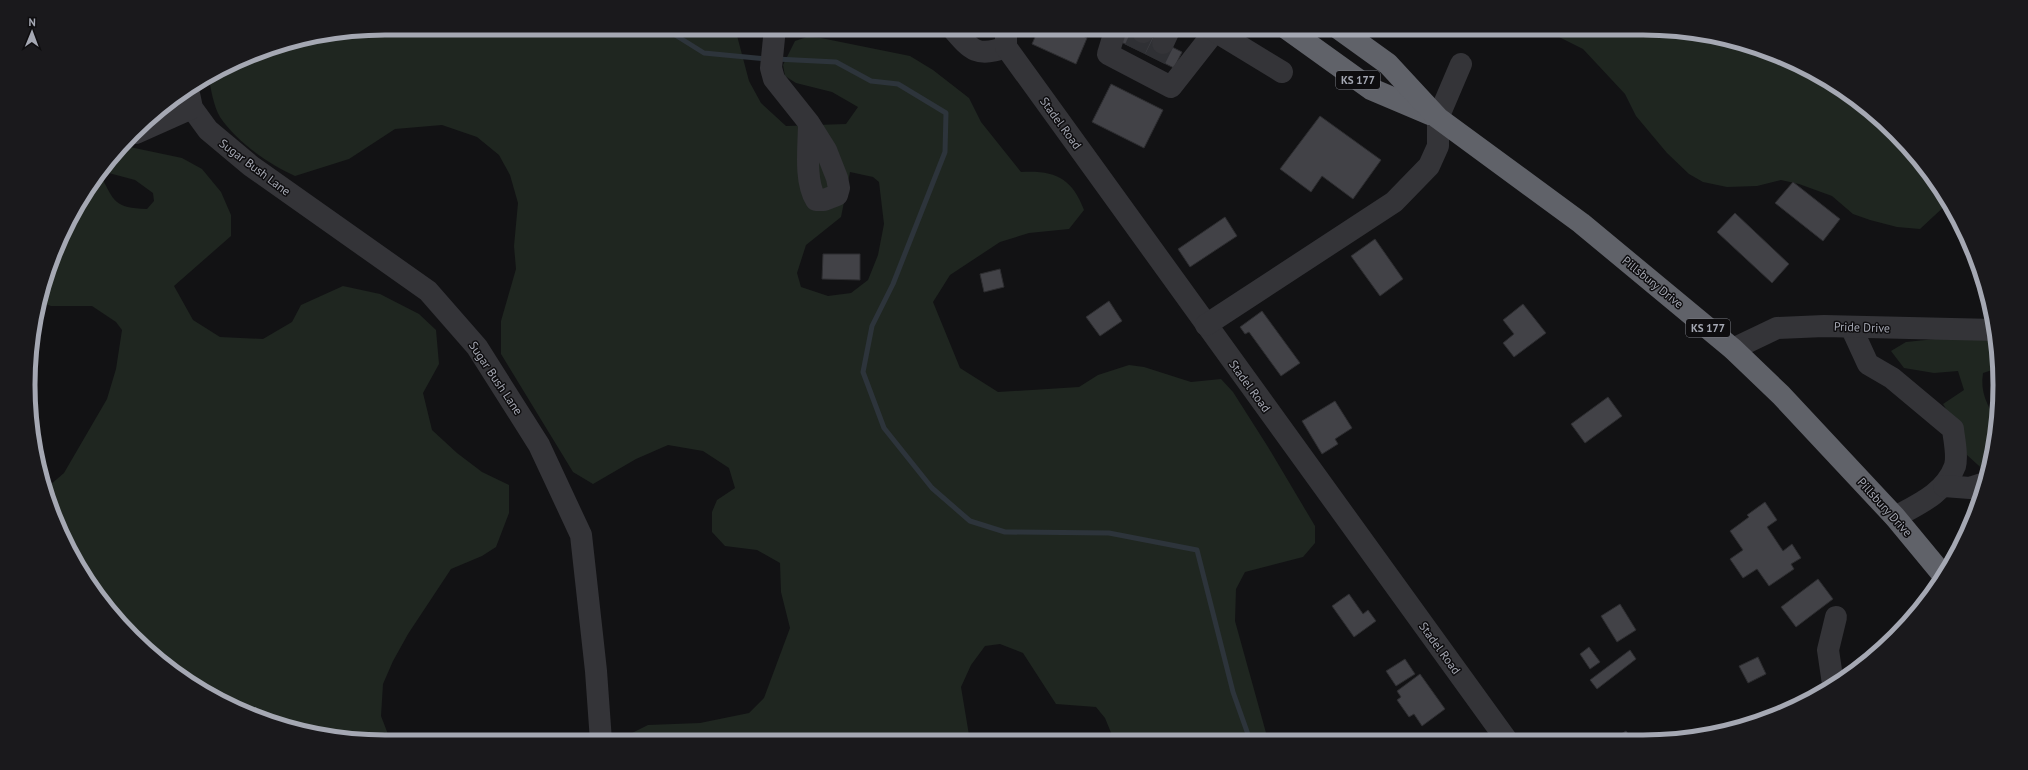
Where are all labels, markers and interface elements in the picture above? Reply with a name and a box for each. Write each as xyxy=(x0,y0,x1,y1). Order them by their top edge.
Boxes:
north arrow xyxy=(12,12,52,52)
text: N xyxy=(28,15,36,29)
road number: KS 177 xyxy=(1336,71,1380,89)
street label: Stadel Road xyxy=(1037,94,1085,152)
street label: Sugar Bush Lane xyxy=(216,135,294,199)
street label: Pillsbury Drive xyxy=(1619,253,1687,311)
road number: KS 177 xyxy=(1686,319,1730,337)
street label: Pride Drive xyxy=(1834,319,1890,335)
street label: Sugar Bush Lane xyxy=(466,338,526,418)
street label: Stadel Road xyxy=(1226,357,1274,415)
street label: Pillsbury Drive xyxy=(1855,474,1915,540)
street label: Stadel Road xyxy=(1416,619,1464,677)

